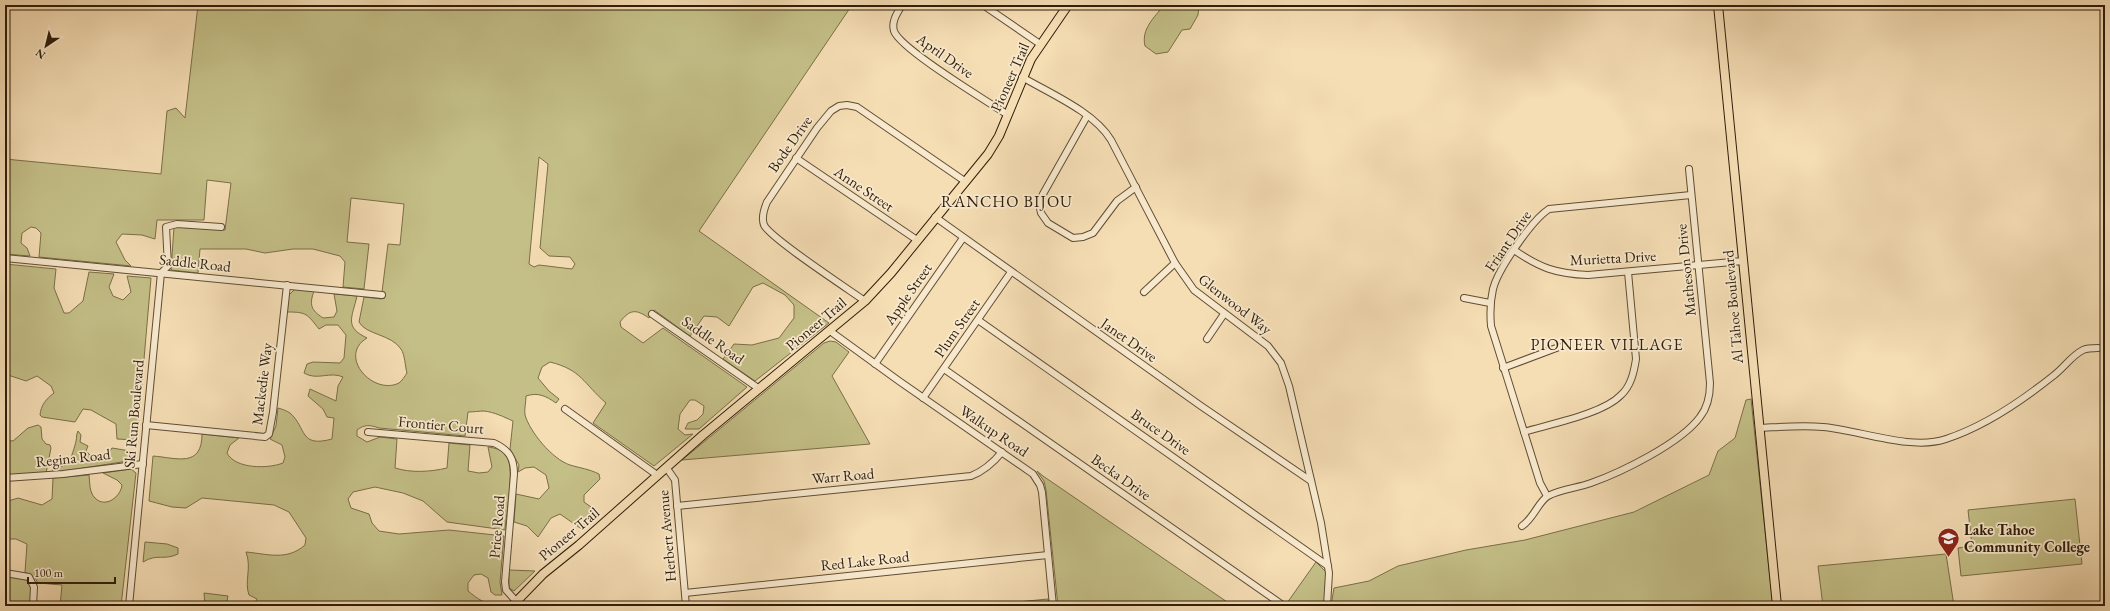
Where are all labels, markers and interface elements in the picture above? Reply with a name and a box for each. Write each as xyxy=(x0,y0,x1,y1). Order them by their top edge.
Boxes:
north arrow xyxy=(26,26,66,66)
street label: April Drive xyxy=(912,28,978,82)
street label: Pioneer Trail xyxy=(986,39,1033,114)
text: N xyxy=(33,46,48,62)
street label: Bode Drive xyxy=(763,112,816,176)
street label: Anne Street xyxy=(830,161,898,216)
district label: RANCHO BIJOU xyxy=(941,191,1073,212)
street label: Friant Drive xyxy=(1480,206,1535,275)
street label: Matheson Drive xyxy=(1671,223,1700,317)
street label: Murietta Drive xyxy=(1569,246,1657,269)
street label: Saddle Road xyxy=(158,249,232,276)
street label: Al Tahoe Boulevard xyxy=(1718,249,1747,366)
street label: Apple Street xyxy=(879,259,936,329)
street label: Glenwood Way xyxy=(1195,269,1276,338)
street label: Pioneer Trail xyxy=(781,292,850,355)
street label: Plum Street xyxy=(929,294,984,361)
street label: Saddle Road xyxy=(678,311,749,368)
street label: Janet Drive xyxy=(1096,312,1161,366)
district label: PIONEER VILLAGE xyxy=(1531,334,1683,355)
street label: Mackedie Way xyxy=(247,341,276,426)
street label: Ski Run Boulevard xyxy=(119,359,148,469)
street label: Walkup Road xyxy=(956,401,1033,461)
street label: Bruce Drive xyxy=(1128,404,1195,459)
street label: Frontier Court xyxy=(397,411,485,438)
street label: Regina Road xyxy=(35,444,112,471)
street label: Becka Drive xyxy=(1088,449,1155,504)
street label: Warr Road xyxy=(811,463,875,488)
street label: Herbert Avenue xyxy=(653,489,680,583)
street label: Price Road xyxy=(484,494,509,559)
street label: Pioneer Trail xyxy=(534,502,603,565)
place label: Lake Tahoe Community College xyxy=(1964,520,2090,556)
school or university icon: Lake Tahoe Community College xyxy=(1935,526,1961,559)
street label: Red Lake Road xyxy=(820,546,911,575)
scale bar xyxy=(28,559,115,585)
text: 100 m xyxy=(34,565,64,581)

